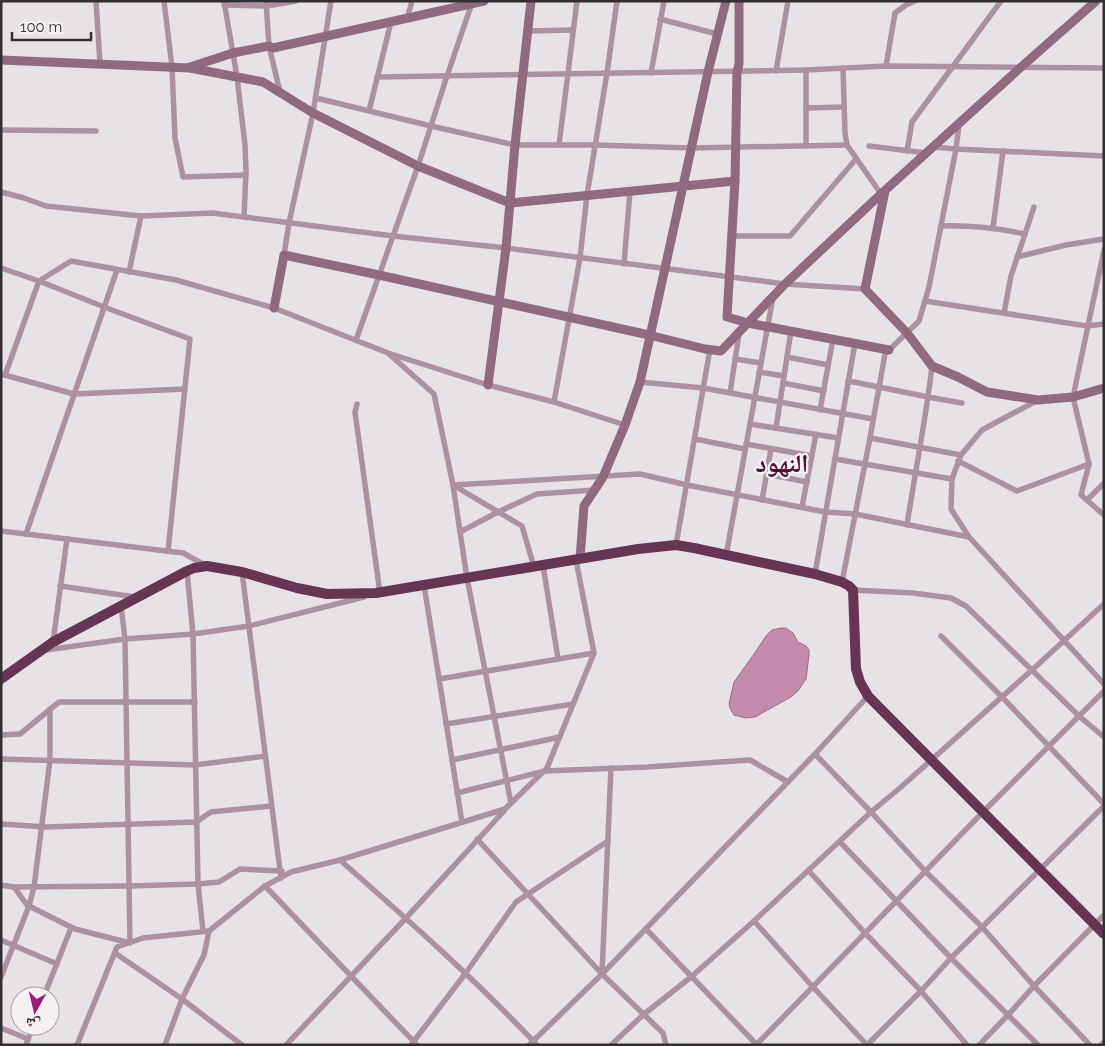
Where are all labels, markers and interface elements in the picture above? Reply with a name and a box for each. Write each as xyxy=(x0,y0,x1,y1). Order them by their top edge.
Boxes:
scale bar xyxy=(12,10,91,42)
text: 100 m xyxy=(20,18,62,36)
district label: النهود xyxy=(756,448,808,478)
north arrow xyxy=(10,986,60,1036)
text: ش xyxy=(25,1014,42,1033)

